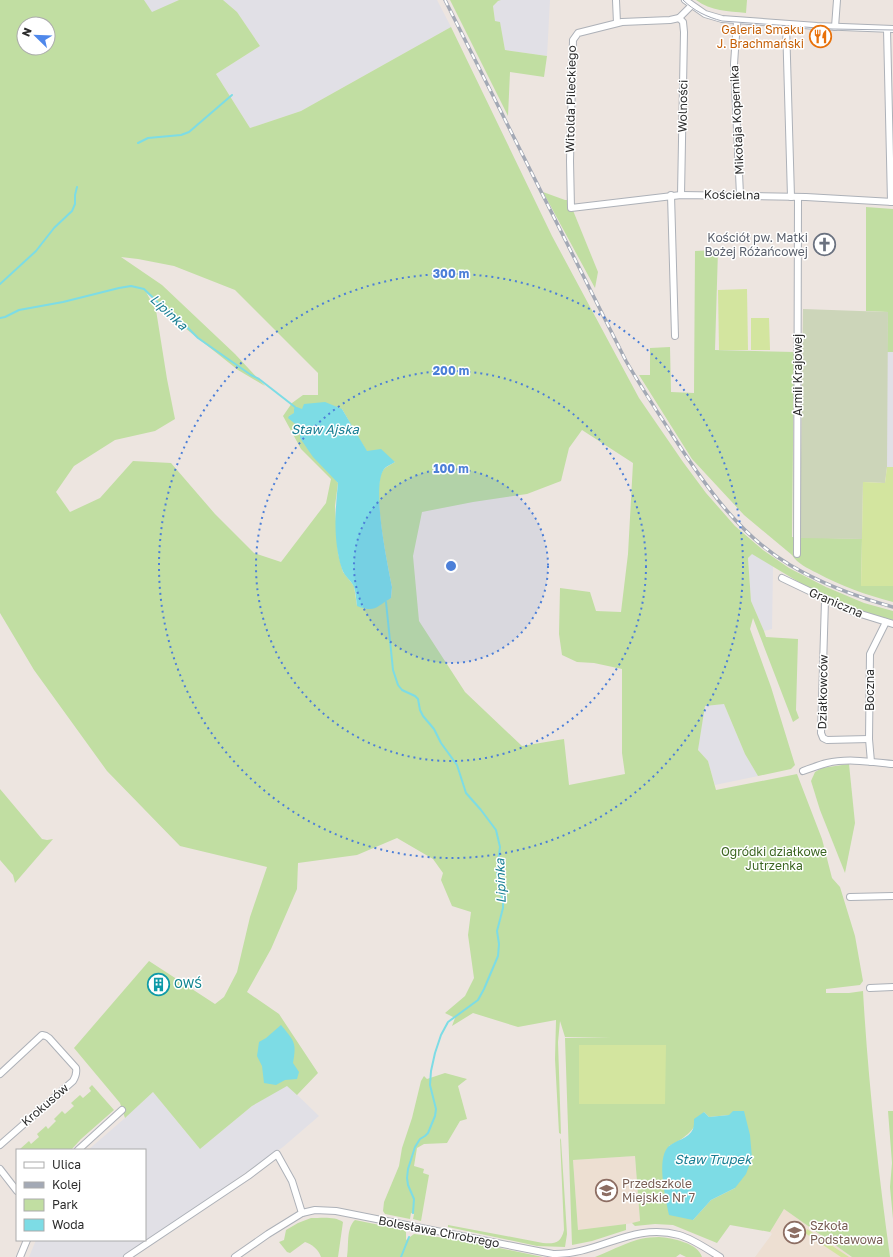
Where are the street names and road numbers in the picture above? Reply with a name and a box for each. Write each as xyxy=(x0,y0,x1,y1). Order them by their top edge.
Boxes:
street label: Witolda Pileckiego xyxy=(562,45,579,153)
street label: Mikołaja Kopernika xyxy=(726,65,747,175)
street label: Wolności xyxy=(675,79,690,133)
street label: Kościelna xyxy=(704,187,760,202)
street label: Armii Krajowej xyxy=(790,334,805,416)
street label: Graniczna xyxy=(807,584,865,621)
street label: Działkowców xyxy=(814,654,831,730)
street label: Boczna xyxy=(862,669,877,711)
street label: Krokusów xyxy=(18,1080,71,1129)
street label: Bolesława Chrobrego xyxy=(377,1212,501,1251)

